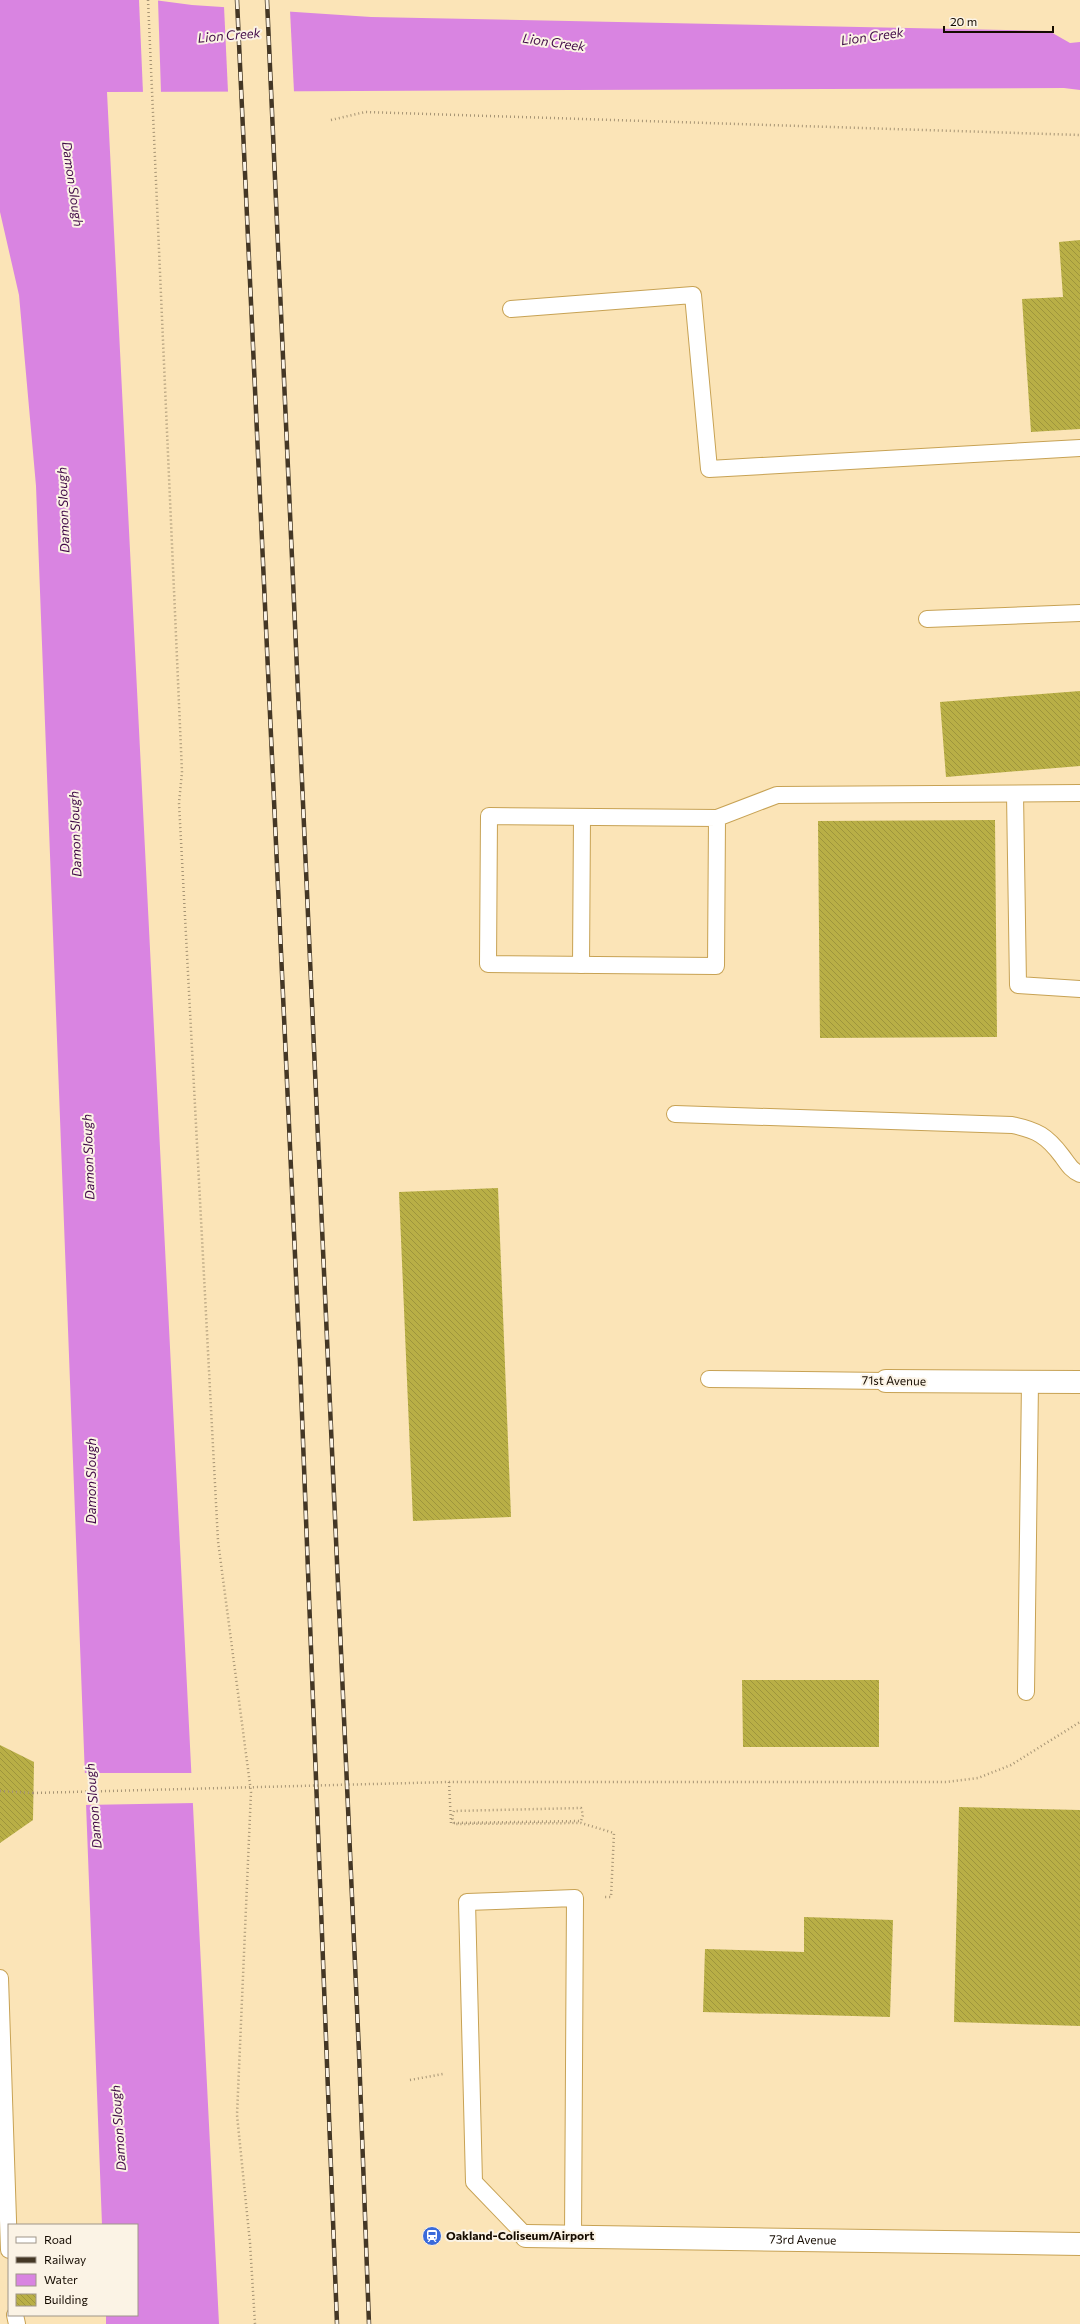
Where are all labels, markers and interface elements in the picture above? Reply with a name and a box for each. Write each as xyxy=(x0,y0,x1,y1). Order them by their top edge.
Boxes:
scale bar xyxy=(944,8,1053,34)
text: 20 m xyxy=(950,14,977,28)
water label: Lion Creek xyxy=(197,24,262,46)
water label: Lion Creek xyxy=(840,24,905,48)
water label: Lion Creek xyxy=(522,30,587,54)
water label: Damon Slough xyxy=(59,140,87,228)
water label: Damon Slough xyxy=(54,467,72,553)
water label: Damon Slough xyxy=(66,791,84,877)
water label: Damon Slough xyxy=(79,1114,97,1200)
street label: 71st Avenue xyxy=(862,1372,926,1388)
water label: Damon Slough xyxy=(83,1438,99,1524)
water label: Damon Slough xyxy=(81,1763,105,1849)
water label: Damon Slough xyxy=(107,2085,129,2171)
legend xyxy=(8,2224,138,2316)
station icon: Oakland-Coliseum/Airport xyxy=(421,2225,443,2247)
place label: Oakland-Coliseum/Airport xyxy=(446,2228,594,2242)
text: Road xyxy=(44,2232,72,2246)
street label: 73rd Avenue xyxy=(769,2232,837,2246)
text: Railway xyxy=(44,2252,86,2266)
text: Water xyxy=(44,2272,78,2286)
text: Building xyxy=(44,2292,88,2306)

